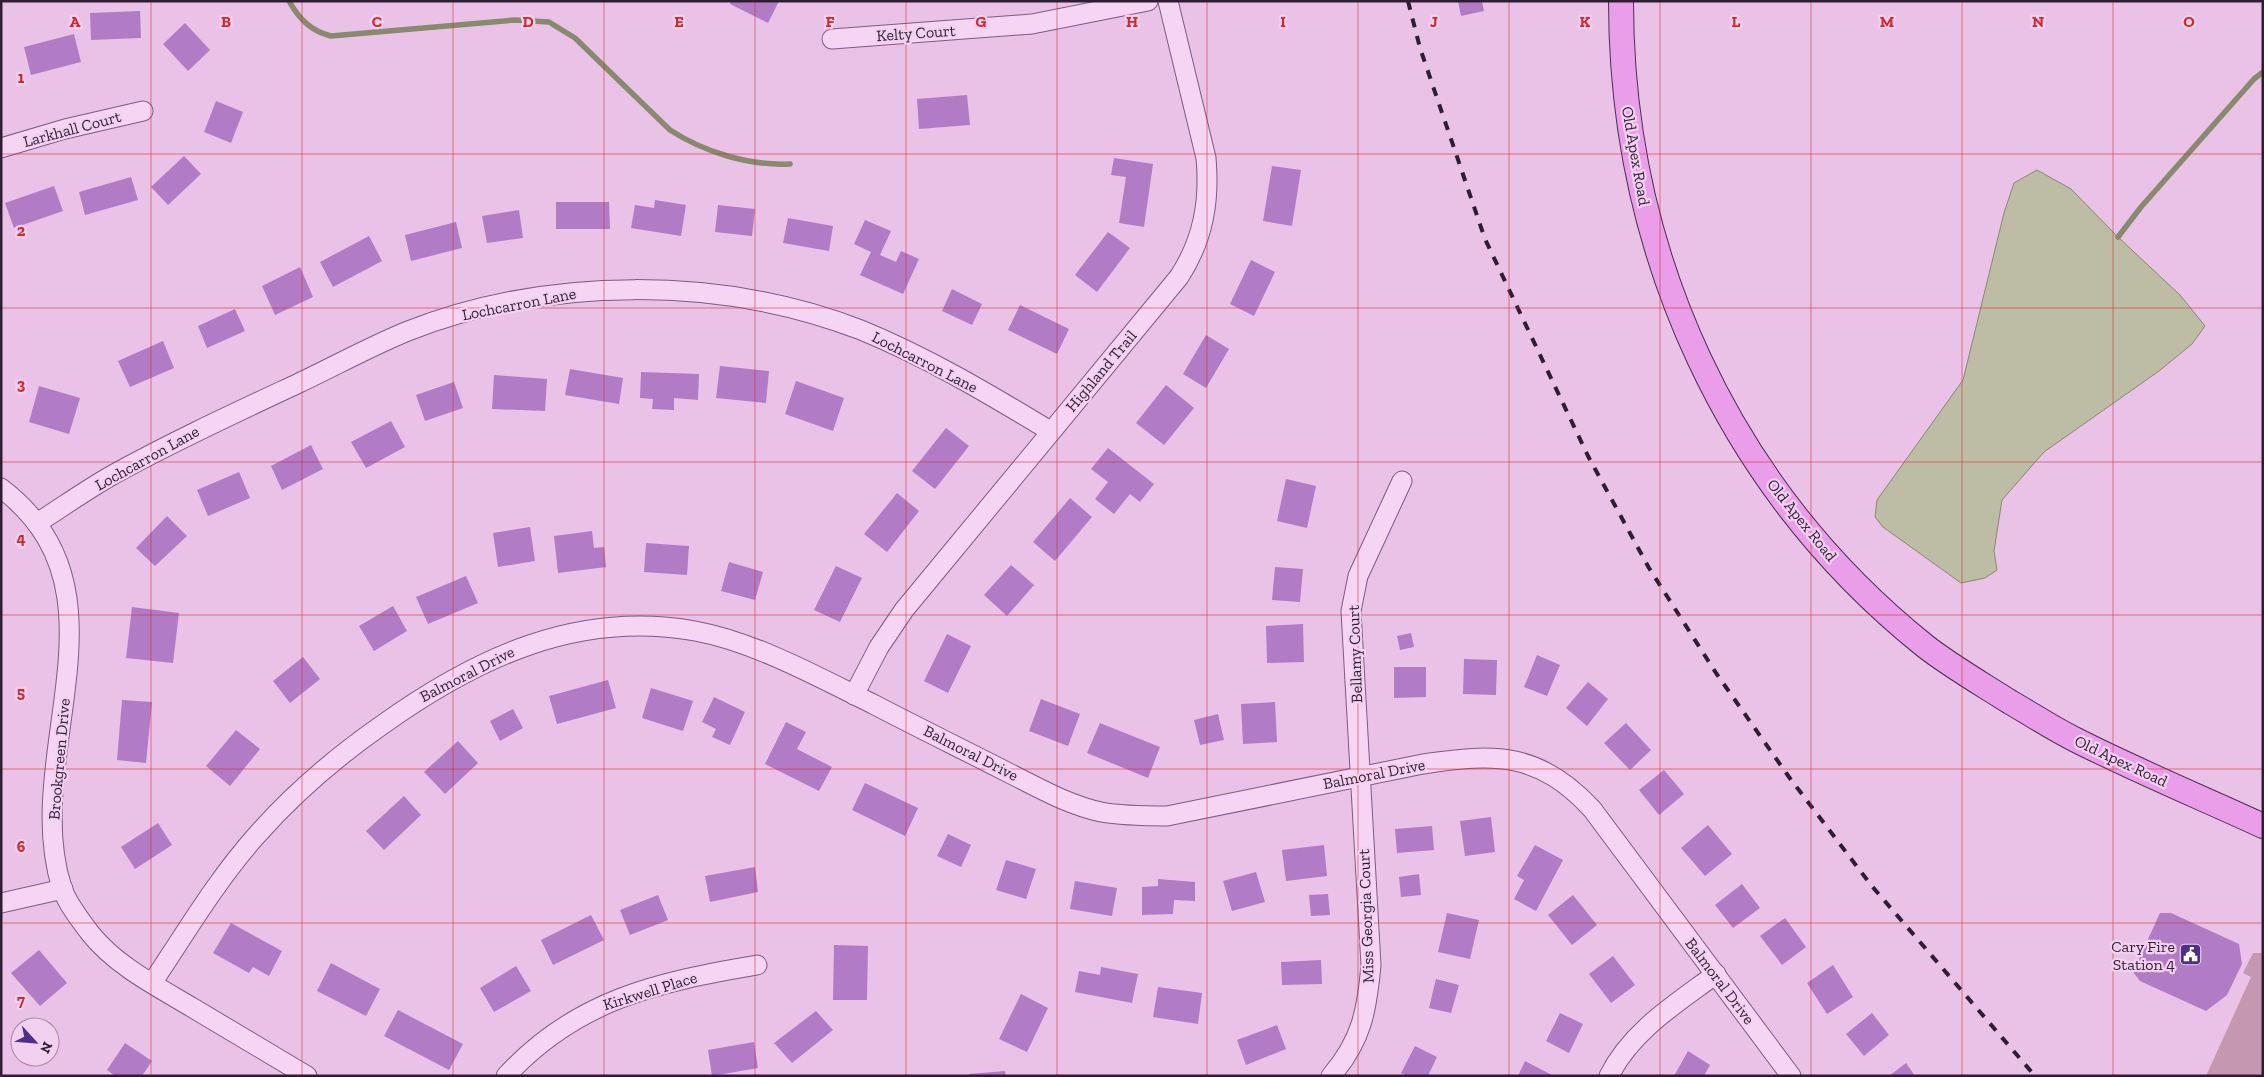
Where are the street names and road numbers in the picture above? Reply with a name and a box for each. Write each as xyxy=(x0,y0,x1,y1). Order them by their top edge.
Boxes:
street label: Kelty Court xyxy=(876,21,956,45)
street label: Old Apex Road xyxy=(1618,105,1654,207)
street label: Larkhall Court xyxy=(21,107,123,151)
street label: Lochcarron Lane xyxy=(460,284,578,324)
street label: Highland Trail xyxy=(1061,326,1141,416)
street label: Lochcarron Lane xyxy=(869,327,981,397)
street label: Lochcarron Lane xyxy=(92,422,202,494)
street label: Old Apex Road xyxy=(1763,475,1841,565)
street label: Bellamy Court xyxy=(1344,604,1366,704)
street label: Balmoral Drive xyxy=(417,642,517,706)
street label: Brookgreen Drive xyxy=(44,697,74,821)
street label: Balmoral Drive xyxy=(921,721,1021,785)
street label: Old Apex Road xyxy=(2071,731,2171,791)
street label: Balmoral Drive xyxy=(1321,755,1427,793)
street label: Miss Georgia Court xyxy=(1354,848,1378,984)
street label: Balmoral Drive xyxy=(1681,934,1759,1028)
street label: Kirkwell Place xyxy=(601,968,699,1014)

